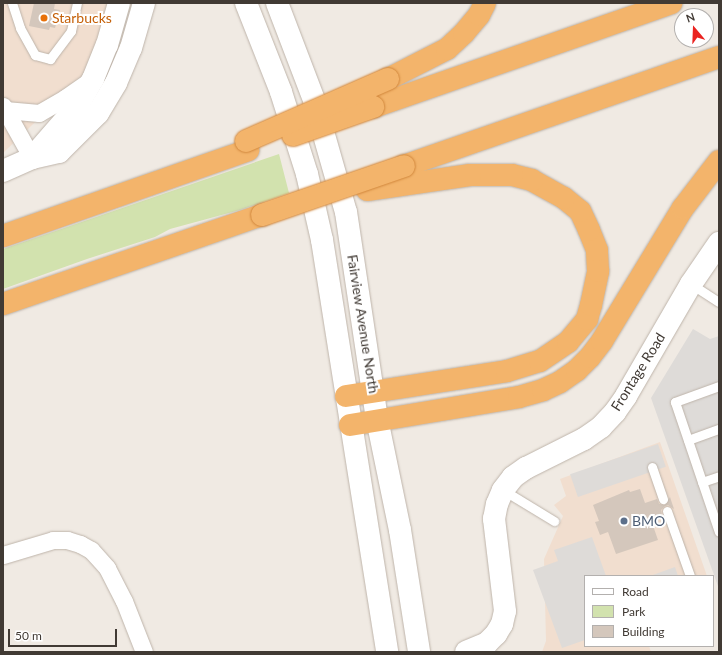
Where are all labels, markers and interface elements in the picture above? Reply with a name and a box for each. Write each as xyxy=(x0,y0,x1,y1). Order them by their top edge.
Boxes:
north arrow xyxy=(674,8,714,48)
place label: Starbucks xyxy=(52,10,112,26)
text: N xyxy=(684,10,696,25)
marker: Starbucks xyxy=(39,13,49,23)
street label: Fairview Avenue North xyxy=(344,253,382,395)
street label: Frontage Road xyxy=(607,330,669,414)
place label: BMO xyxy=(632,513,665,529)
marker: BMO xyxy=(619,516,629,526)
legend xyxy=(584,575,714,647)
text: Road xyxy=(622,584,649,599)
text: Park xyxy=(622,604,645,619)
scale bar xyxy=(10,621,119,647)
text: Building xyxy=(622,624,665,639)
text: 50 m xyxy=(15,628,42,643)

